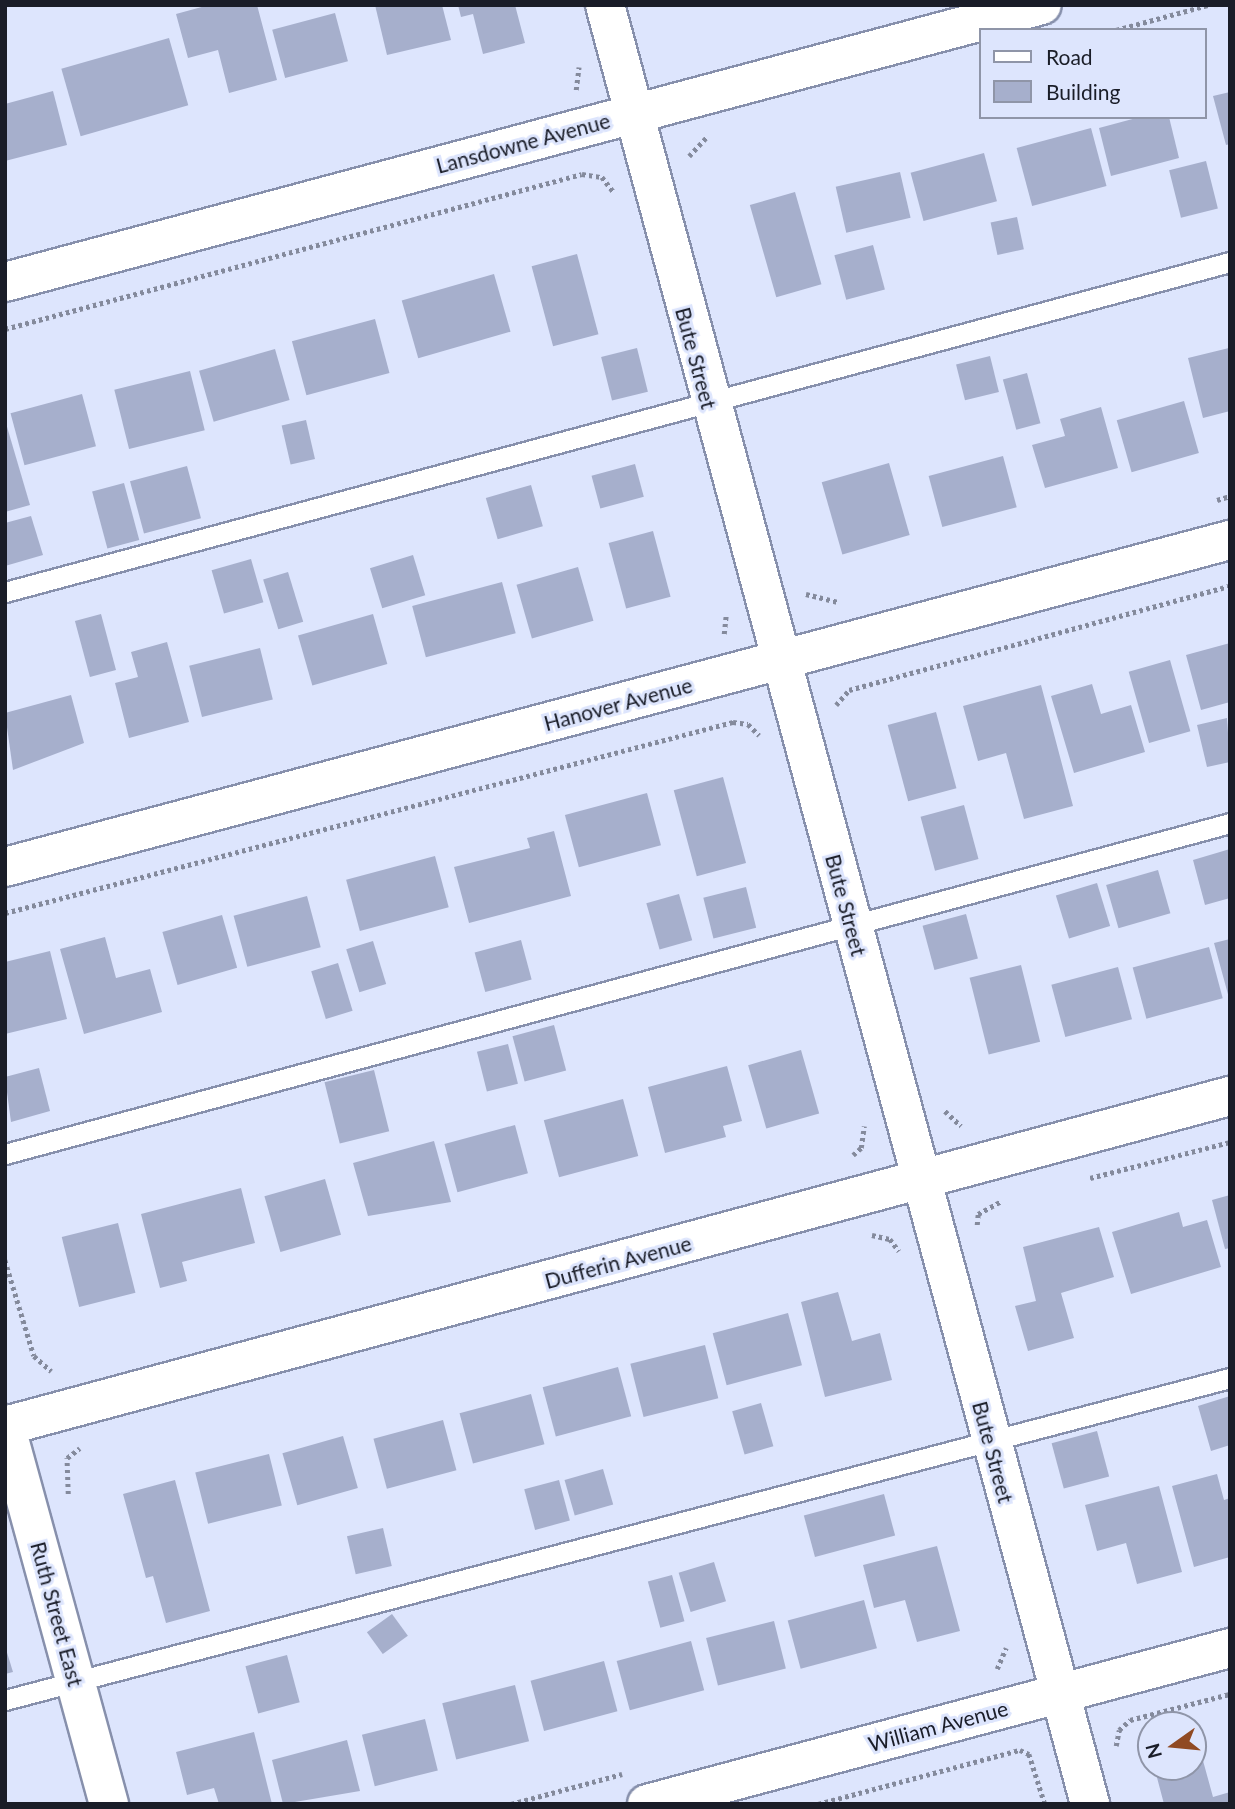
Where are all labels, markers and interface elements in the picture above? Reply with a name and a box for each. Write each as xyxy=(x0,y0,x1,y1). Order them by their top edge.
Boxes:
legend xyxy=(979,28,1207,119)
text: Road xyxy=(1046,44,1093,69)
text: Building xyxy=(1046,79,1121,104)
street label: Lansdowne Avenue xyxy=(433,108,613,178)
street label: Bute Street xyxy=(670,304,722,412)
street label: Hanover Avenue xyxy=(541,672,695,736)
street label: Bute Street xyxy=(820,851,872,959)
street label: Dufferin Avenue xyxy=(542,1230,694,1294)
street label: Bute Street xyxy=(967,1398,1019,1506)
street label: Ruth Street East xyxy=(26,1539,88,1689)
street label: William Avenue xyxy=(865,1695,1011,1757)
north arrow xyxy=(1137,1711,1207,1781)
text: N xyxy=(1140,1741,1166,1761)

